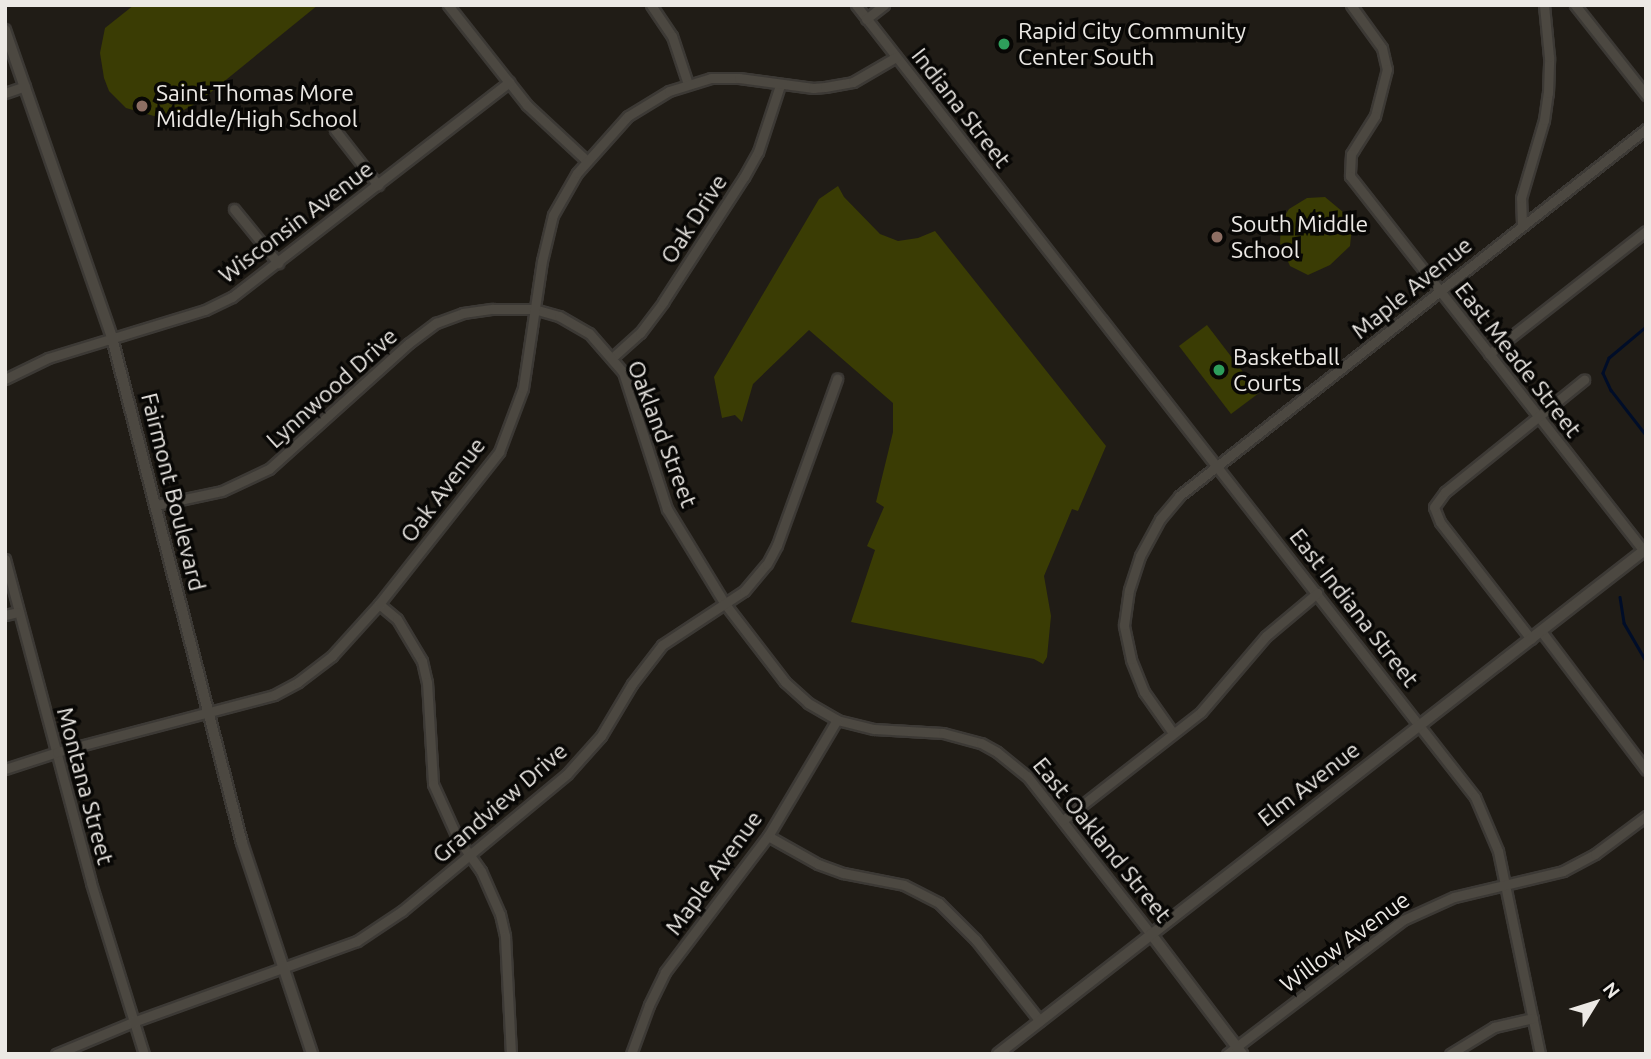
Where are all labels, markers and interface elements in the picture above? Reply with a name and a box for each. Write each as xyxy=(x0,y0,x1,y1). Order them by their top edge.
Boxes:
place label: Rapid City Community Center South xyxy=(1018,17,1246,71)
marker: Rapid City Community Center South xyxy=(996,36,1012,52)
street label: Indiana Street xyxy=(906,43,1016,173)
place label: Saint Thomas More Middle/High School xyxy=(156,79,358,133)
marker: Saint Thomas More Middle/High School xyxy=(134,98,150,114)
street label: Wisconsin Avenue xyxy=(213,155,379,289)
street label: Oak Drive xyxy=(655,169,733,269)
place label: South Middle School xyxy=(1231,210,1368,264)
marker: South Middle School xyxy=(1209,229,1225,245)
street label: Maple Avenue xyxy=(1346,231,1478,345)
street label: East Meade Street xyxy=(1449,277,1587,443)
street label: Lynnwood Drive xyxy=(261,322,403,454)
place label: Basketball Courts xyxy=(1233,343,1340,397)
street label: Oakland Street xyxy=(621,357,703,511)
marker: Basketball Courts xyxy=(1211,362,1227,378)
street label: Fairmont Boulevard xyxy=(135,390,211,594)
street label: Oak Avenue xyxy=(395,432,491,548)
street label: East Indiana Street xyxy=(1284,523,1424,693)
street label: Montana Street xyxy=(51,704,119,868)
street label: Elm Avenue xyxy=(1253,736,1365,832)
street label: Grandview Drive xyxy=(427,737,573,869)
street label: East Oakland Street xyxy=(1027,752,1177,928)
street label: Maple Avenue xyxy=(660,806,768,940)
street label: Willow Avenue xyxy=(1275,886,1415,998)
north arrow xyxy=(1560,968,1630,1038)
text: N xyxy=(1599,978,1625,1002)

